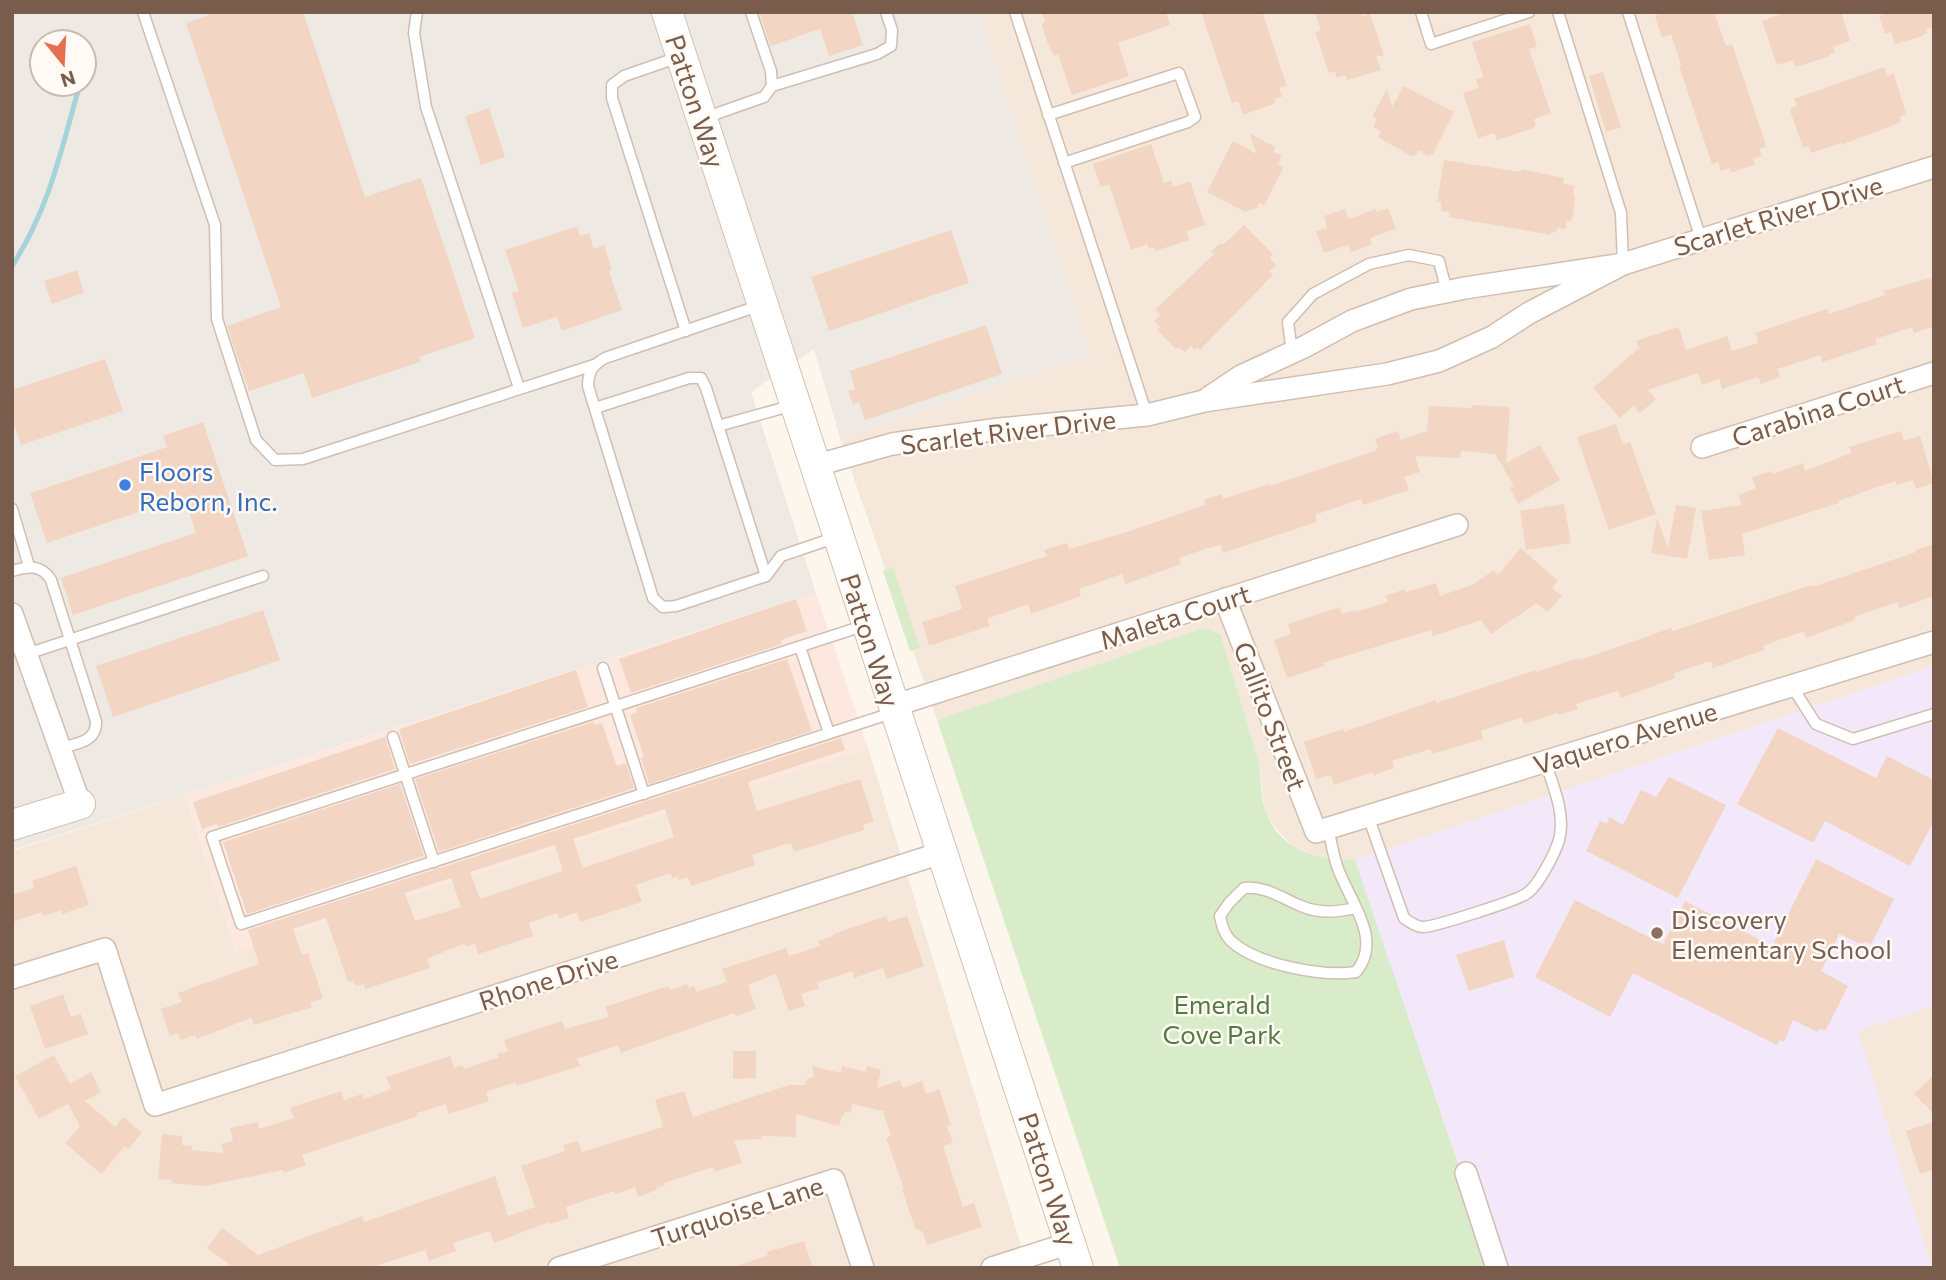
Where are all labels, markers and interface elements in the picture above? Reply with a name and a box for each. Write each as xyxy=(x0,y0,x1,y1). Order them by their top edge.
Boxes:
north arrow xyxy=(28,28,98,98)
street label: Patton Way xyxy=(660,30,732,172)
text: N xyxy=(58,67,79,93)
street label: Scarlet River Drive xyxy=(1670,168,1886,262)
street label: Carabina Court xyxy=(1728,368,1908,452)
street label: Scarlet River Drive xyxy=(899,402,1117,460)
place label: Floors Reborn, Inc. xyxy=(139,455,278,516)
marker: Floors Reborn, Inc. xyxy=(117,477,133,493)
street label: Patton Way xyxy=(835,569,907,711)
street label: Maleta Court xyxy=(1096,577,1254,655)
street label: Gallito Street xyxy=(1228,637,1314,795)
street label: Vaquero Avenue xyxy=(1529,694,1721,780)
place label: Discovery Elementary School xyxy=(1671,903,1892,964)
marker: Discovery Elementary School xyxy=(1649,925,1665,941)
street label: Rhone Drive xyxy=(475,942,621,1016)
park label: Emerald Cove Park xyxy=(1163,988,1281,1049)
street label: Patton Way xyxy=(1013,1108,1085,1250)
street label: Turquoise Lane xyxy=(647,1169,827,1253)

